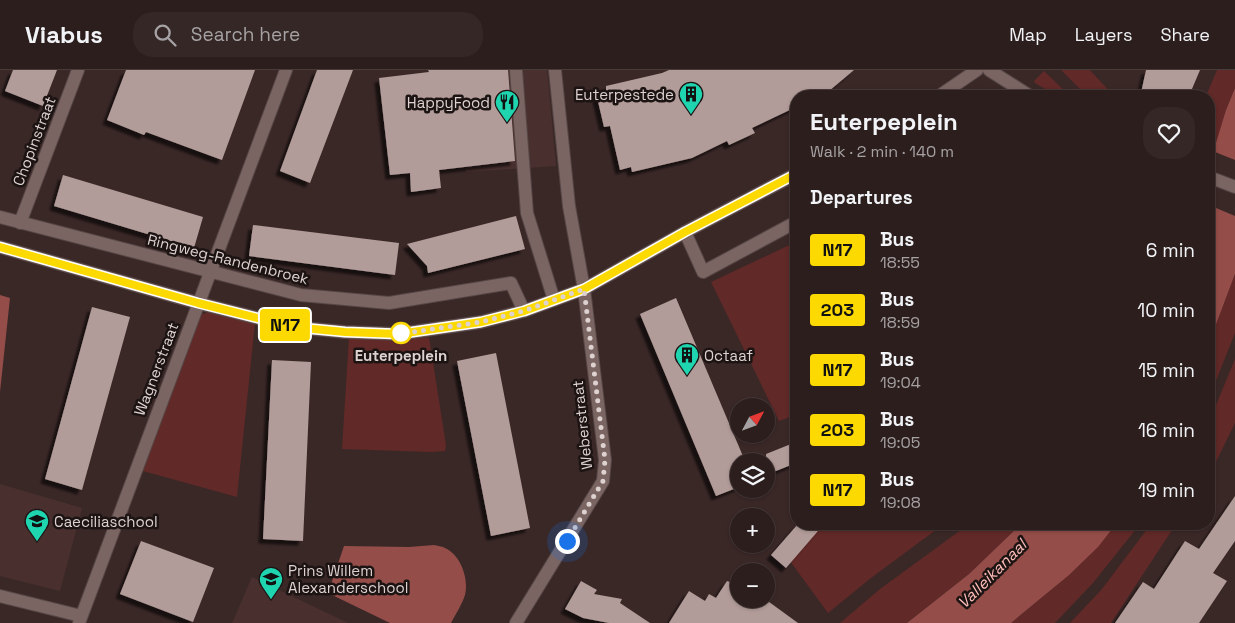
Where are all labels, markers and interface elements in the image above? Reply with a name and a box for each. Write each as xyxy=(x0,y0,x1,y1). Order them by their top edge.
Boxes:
search box xyxy=(133,12,483,57)
text: Viabus xyxy=(25,19,103,50)
icon: search xyxy=(151,21,179,49)
text: Search here xyxy=(191,22,300,47)
text: Map xyxy=(1009,23,1047,46)
text: Layers xyxy=(1075,23,1132,46)
text: Share xyxy=(1160,23,1210,46)
building icon: Euterpestede xyxy=(678,81,704,115)
place label: Euterpestede xyxy=(575,85,674,104)
restaurant icon: HappyFood xyxy=(494,89,520,123)
street label: Chopinstraat xyxy=(8,93,60,188)
place label: HappyFood xyxy=(407,93,490,112)
text: Euterpeplein xyxy=(810,106,958,137)
button: heart xyxy=(1143,107,1195,159)
text: Walk · 2 min · 140 m xyxy=(810,141,954,162)
text: Departures xyxy=(810,185,913,210)
text: Bus xyxy=(880,227,914,252)
street label: Ringweg-Randenbroek xyxy=(145,230,311,288)
text: N17 xyxy=(822,238,853,261)
text: 6 min xyxy=(1146,238,1195,263)
text: 18:55 xyxy=(880,252,920,273)
text: Bus xyxy=(880,287,914,312)
text: 203 xyxy=(821,298,854,321)
text: 10 min xyxy=(1137,298,1195,323)
line badge: N17 xyxy=(256,309,314,341)
text: 18:59 xyxy=(880,312,920,333)
text: N17 xyxy=(270,313,300,336)
street label: Wagnerstraat xyxy=(130,320,183,418)
marker: Euterpeplein xyxy=(390,322,412,344)
building icon: Octaaf xyxy=(674,342,700,376)
place label: Euterpeplein xyxy=(355,346,447,365)
place label: Octaaf xyxy=(704,346,753,365)
text: Bus xyxy=(880,347,914,372)
text: N17 xyxy=(822,358,853,381)
text: 15 min xyxy=(1138,358,1195,383)
text: 19:04 xyxy=(880,372,921,393)
street label: Weberstraat xyxy=(568,379,596,471)
north arrow xyxy=(730,398,775,442)
map controls xyxy=(730,398,775,608)
text: Bus xyxy=(880,407,914,432)
text: 203 xyxy=(821,418,854,441)
text: 16 min xyxy=(1138,418,1195,443)
text: 19:05 xyxy=(880,432,920,453)
button: layers xyxy=(730,453,775,498)
text: Bus xyxy=(880,467,914,492)
text: N17 xyxy=(822,478,853,501)
text: 19 min xyxy=(1138,478,1195,503)
text: 19:08 xyxy=(880,492,921,513)
school or university icon: Caeciliaschool xyxy=(24,508,50,542)
button: + xyxy=(730,508,775,553)
place label: Caeciliaschool xyxy=(54,512,158,531)
your location xyxy=(555,529,580,554)
water label: Valleikanaal xyxy=(953,533,1033,613)
place label: Prins Willem Alexanderschool xyxy=(288,561,408,597)
button: − xyxy=(730,563,775,608)
school or university icon: Prins Willem Alexanderschool xyxy=(258,566,284,600)

